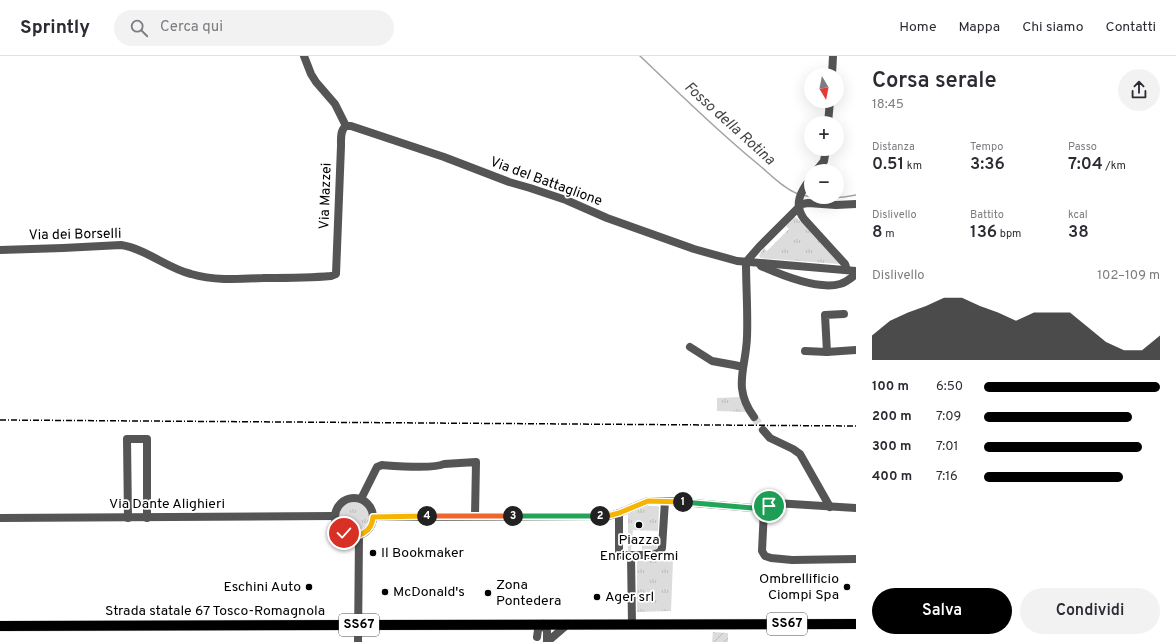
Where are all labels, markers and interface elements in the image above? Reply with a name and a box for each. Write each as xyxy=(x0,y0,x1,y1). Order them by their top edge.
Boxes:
search box xyxy=(114,10,394,46)
text: Sprintly xyxy=(20,16,90,40)
icon: search xyxy=(128,17,150,39)
text: Cerca qui xyxy=(160,18,223,37)
text: Home xyxy=(899,19,936,36)
text: Mappa xyxy=(958,19,1000,36)
text: Chi siamo xyxy=(1022,19,1084,36)
text: Contatti xyxy=(1106,19,1156,36)
north arrow xyxy=(804,68,844,108)
map controls xyxy=(804,68,844,204)
text: Corsa serale xyxy=(872,68,997,95)
button: share xyxy=(1118,69,1160,111)
water label: Fosso della Rotina xyxy=(680,78,779,170)
text: 18:45 xyxy=(872,97,904,113)
button: + xyxy=(804,116,844,156)
text: Distanza xyxy=(872,140,915,154)
text: Tempo xyxy=(970,140,1003,154)
text: Passo xyxy=(1068,140,1097,154)
street label: Via del Battaglione xyxy=(487,154,605,210)
text: 0.51 xyxy=(872,154,904,176)
text: 3:36 xyxy=(970,154,1005,176)
text: 7:04 xyxy=(1068,154,1103,176)
text: km xyxy=(904,159,922,173)
text: /km xyxy=(1103,159,1126,173)
street label: Via Mazzei xyxy=(316,162,336,230)
button: − xyxy=(804,164,844,204)
text: Dislivello xyxy=(872,208,917,222)
text: Battito xyxy=(970,208,1004,222)
text: kcal xyxy=(1068,208,1088,222)
text: 8 xyxy=(872,222,883,244)
text: 136 xyxy=(970,222,997,244)
text: 38 xyxy=(1068,222,1089,244)
street label: Via dei Borselli xyxy=(28,226,122,244)
text: m xyxy=(883,227,895,241)
text: bpm xyxy=(997,227,1021,241)
text: Dislivello xyxy=(872,268,925,284)
text: 102–109 m xyxy=(1097,268,1160,284)
text: 100 m xyxy=(872,379,909,395)
text: 6:50 xyxy=(936,379,963,395)
text: 200 m xyxy=(872,409,912,425)
text: 7:09 xyxy=(936,409,961,425)
text: 300 m xyxy=(872,439,911,455)
text: 7:01 xyxy=(936,439,958,455)
text: 400 m xyxy=(872,469,912,485)
text: 7:16 xyxy=(936,469,958,485)
pin xyxy=(752,489,786,523)
pin: 1 xyxy=(673,492,693,512)
text: 1 xyxy=(681,495,685,509)
icon: arrive xyxy=(758,495,780,517)
street label: Via Dante Alighieri xyxy=(109,496,225,513)
pin: 4 xyxy=(417,506,437,526)
pin: 3 xyxy=(503,506,523,526)
pin: 2 xyxy=(590,506,610,526)
text: 4 xyxy=(423,509,431,523)
text: 3 xyxy=(510,509,516,523)
text: 2 xyxy=(597,509,603,523)
pin xyxy=(327,516,361,550)
marker: Piazza Enrico Fermi xyxy=(634,520,644,530)
icon: check xyxy=(333,522,355,544)
place label: Piazza Enrico Fermi xyxy=(600,532,678,565)
place label: Il Bookmaker xyxy=(381,545,465,562)
marker: Il Bookmaker xyxy=(368,548,378,558)
place label: Ombrellificio Ciompi Spa xyxy=(759,571,839,604)
place label: Zona Pontedera xyxy=(496,577,561,610)
place label: Eschini Auto xyxy=(224,579,301,596)
marker: Eschini Auto xyxy=(304,582,314,592)
marker: Ombrellificio Ciompi Spa xyxy=(842,582,852,592)
place label: McDonald's xyxy=(393,584,465,601)
marker: McDonald's xyxy=(380,587,390,597)
marker: Zona Pontedera xyxy=(483,588,493,598)
button: Salva xyxy=(872,588,1012,634)
button: Condividi xyxy=(1020,588,1160,634)
place label: Ager srl xyxy=(605,589,654,606)
marker: Ager srl xyxy=(592,592,602,602)
street label: Strada statale 67 Tosco-Romagnola xyxy=(105,603,325,620)
road number: SS67 xyxy=(767,613,807,635)
road number: SS67 xyxy=(339,614,379,636)

